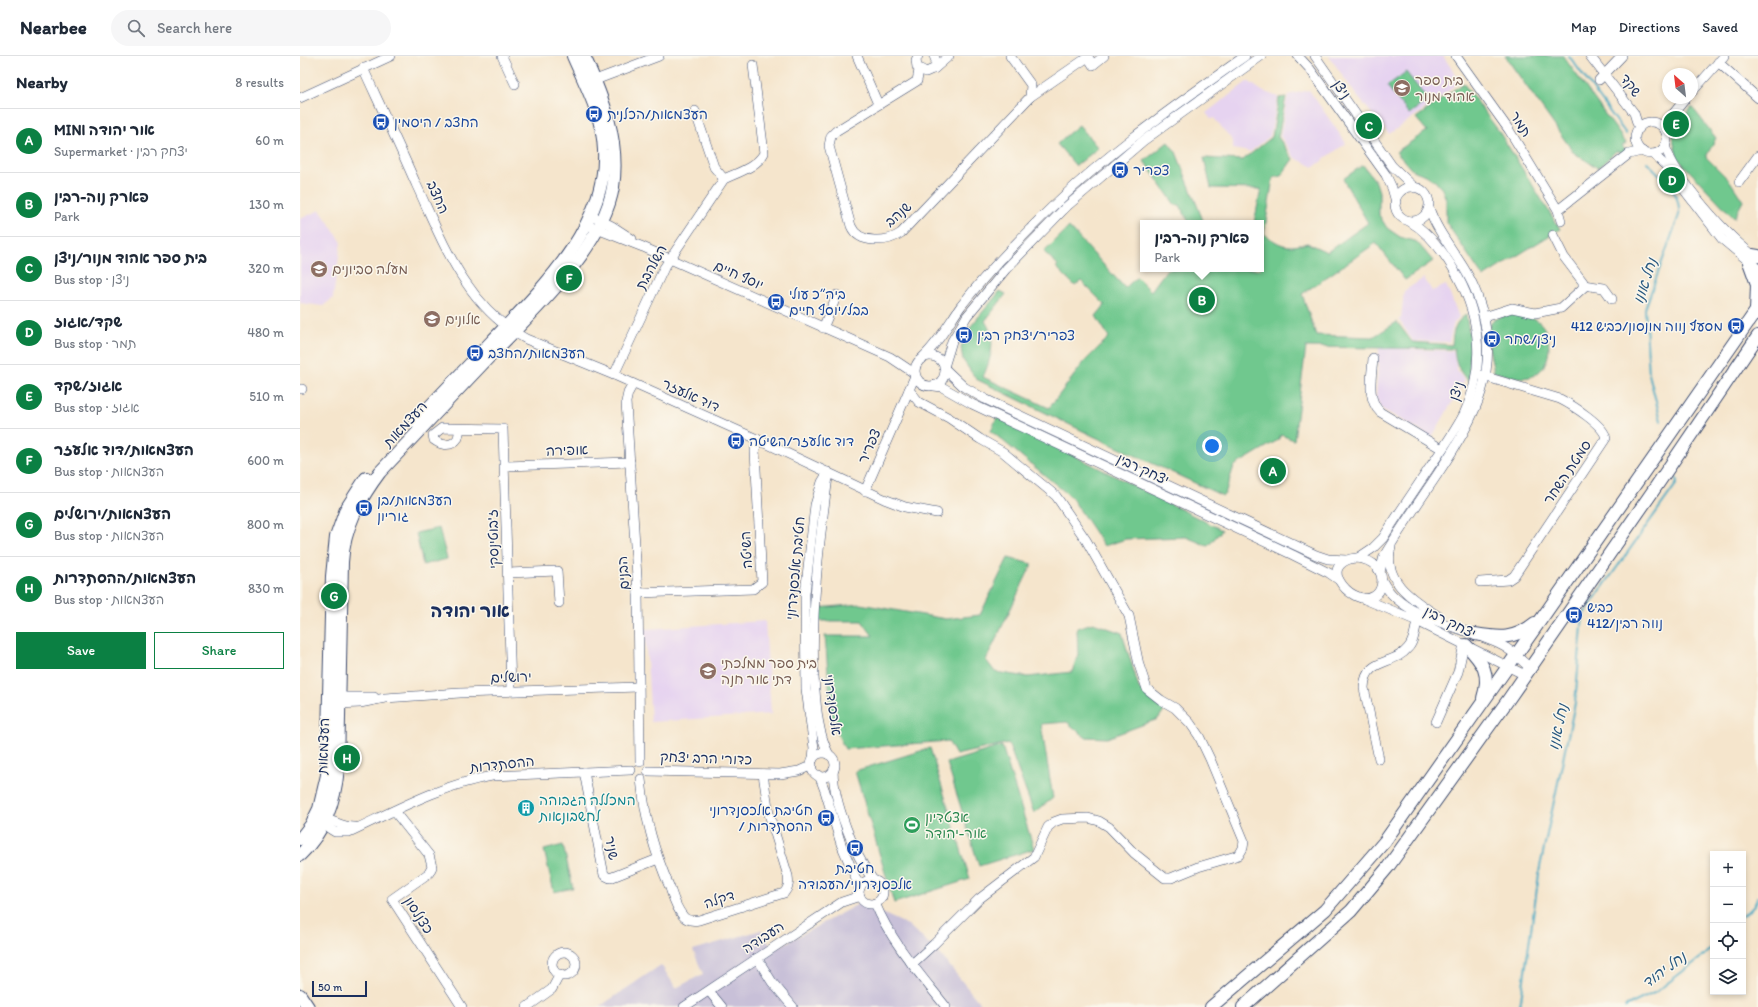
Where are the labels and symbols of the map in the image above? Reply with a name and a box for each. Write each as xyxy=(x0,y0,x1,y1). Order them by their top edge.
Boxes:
north arrow xyxy=(1662,68,1698,104)
street label: שקד xyxy=(1616,70,1645,100)
place label: בית ספר אהוד מנור xyxy=(1415,72,1475,105)
street label: ניצן xyxy=(1329,76,1354,102)
school or university icon: בית ספר אהוד מנור xyxy=(1392,78,1412,98)
bus stop icon: העצמאות/הכלנית xyxy=(584,104,604,124)
place label: העצמאות/הכלנית xyxy=(607,106,708,123)
street label: תמר xyxy=(1506,108,1535,140)
pin: E xyxy=(1663,109,1689,139)
pin: C xyxy=(1356,111,1382,141)
bus stop icon: החצב / היסמין xyxy=(371,112,391,132)
place label: החצב / היסמין xyxy=(394,114,479,131)
bus stop icon: צפריר xyxy=(1110,160,1130,180)
place label: צפריר xyxy=(1133,162,1169,179)
pin: D xyxy=(1659,165,1685,195)
street label: החצב xyxy=(423,178,452,216)
street label: שנהב xyxy=(882,198,915,231)
street label: השלהבת xyxy=(632,242,671,293)
water label: נחל אונו xyxy=(1629,254,1661,306)
street label: יוסף חיים xyxy=(711,257,766,294)
school or university icon: מעלה סביונים xyxy=(309,259,329,279)
place label: מעלה סביונים xyxy=(332,261,408,278)
pin: F xyxy=(556,263,582,293)
pin: B xyxy=(1189,285,1215,315)
place label: ביה״כ עולי בבל/יוסף חיים xyxy=(789,286,869,319)
bus stop icon: ביה״כ עולי בבל/יוסף חיים xyxy=(766,292,786,312)
school or university icon: אלונים xyxy=(422,309,442,329)
place label: אלונים xyxy=(445,311,481,328)
bus stop icon: מסעף נווה מונסון/כביש 412 xyxy=(1726,316,1746,336)
place label: מסעף נווה מונסון/כביש 412 xyxy=(1571,318,1723,335)
bus stop icon: צפריר/יצחק רבין xyxy=(954,325,974,345)
place label: צפריר/יצחק רבין xyxy=(977,327,1075,344)
bus stop icon: ניצן/שחר xyxy=(1482,329,1502,349)
place label: ניצן/שחר xyxy=(1505,331,1556,348)
bus stop icon: העצמאות/החצב xyxy=(465,343,485,363)
place label: העצמאות/החצב xyxy=(488,345,585,362)
street label: דוד אלעזר xyxy=(659,375,722,416)
street label: ניצן xyxy=(1445,379,1468,403)
street label: העצמאות xyxy=(379,398,431,452)
street label: צפריר xyxy=(854,426,885,466)
bus stop icon: דוד אלעזר/השיטה xyxy=(726,431,746,451)
place label: דוד אלעזר/השיטה xyxy=(749,433,854,450)
your location xyxy=(1202,436,1222,456)
street label: סמטת השחר xyxy=(1540,437,1595,508)
street label: אופירה xyxy=(545,441,589,460)
street label: יצחק רבין xyxy=(1114,450,1172,489)
pin: A xyxy=(1260,456,1286,486)
place label: העצמאות/בן גוריון xyxy=(377,492,452,525)
bus stop icon: העצמאות/בן גוריון xyxy=(354,498,374,518)
street label: ז'בוטינסקי xyxy=(484,509,503,569)
street label: חטיבת אלכסנדרוני xyxy=(783,516,808,621)
street label: השיטה xyxy=(737,531,756,569)
street label: הבנים xyxy=(614,555,633,591)
pin: G xyxy=(321,581,347,611)
place label: כביש 412/נווה רבין xyxy=(1587,599,1663,632)
district label: אור יהודה xyxy=(430,600,510,622)
street label: יצחק רבין xyxy=(1421,603,1479,642)
bus stop icon: כביש 412/נווה רבין xyxy=(1564,605,1584,625)
place label: בית ספר ממלכתי דתי אור חנה xyxy=(721,655,817,688)
school or university icon: בית ספר ממלכתי דתי אור חנה xyxy=(698,661,718,681)
street label: ירושלים xyxy=(490,668,532,687)
street label: אלכסנדרוני xyxy=(820,673,845,737)
water label: נחל אונו xyxy=(1544,701,1572,752)
street label: העצמאות xyxy=(314,717,333,776)
pin: H xyxy=(334,743,360,773)
street label: כדורי הרב יצחק xyxy=(660,748,753,769)
street label: ההסתדרות xyxy=(468,753,535,776)
place label: המכללה הגבוהה לחשבונאות xyxy=(538,792,636,825)
building icon: המכללה הגבוהה לחשבונאות xyxy=(516,798,536,818)
place label: חטיבת אלכסנדרוני / ההסתדרות xyxy=(709,802,813,835)
bus stop icon: חטיבת אלכסנדרוני / ההסתדרות xyxy=(816,808,836,828)
place label: אצטדיון אור-יהודה xyxy=(925,809,987,842)
sports icon: אצטדיון אור-יהודה xyxy=(902,815,922,835)
street label: שניר xyxy=(601,835,622,862)
bus stop icon: חטיבת אלכסנדרוני/העבודה xyxy=(845,838,865,858)
place label: חטיבת אלכסנדרוני/העבודה xyxy=(798,860,912,893)
street label: דקלה xyxy=(702,887,737,912)
street label: כצנלסון xyxy=(400,893,437,937)
street label: העבודה xyxy=(739,918,787,957)
water label: נחל יהוד xyxy=(1638,947,1691,992)
scale bar xyxy=(312,979,367,998)

